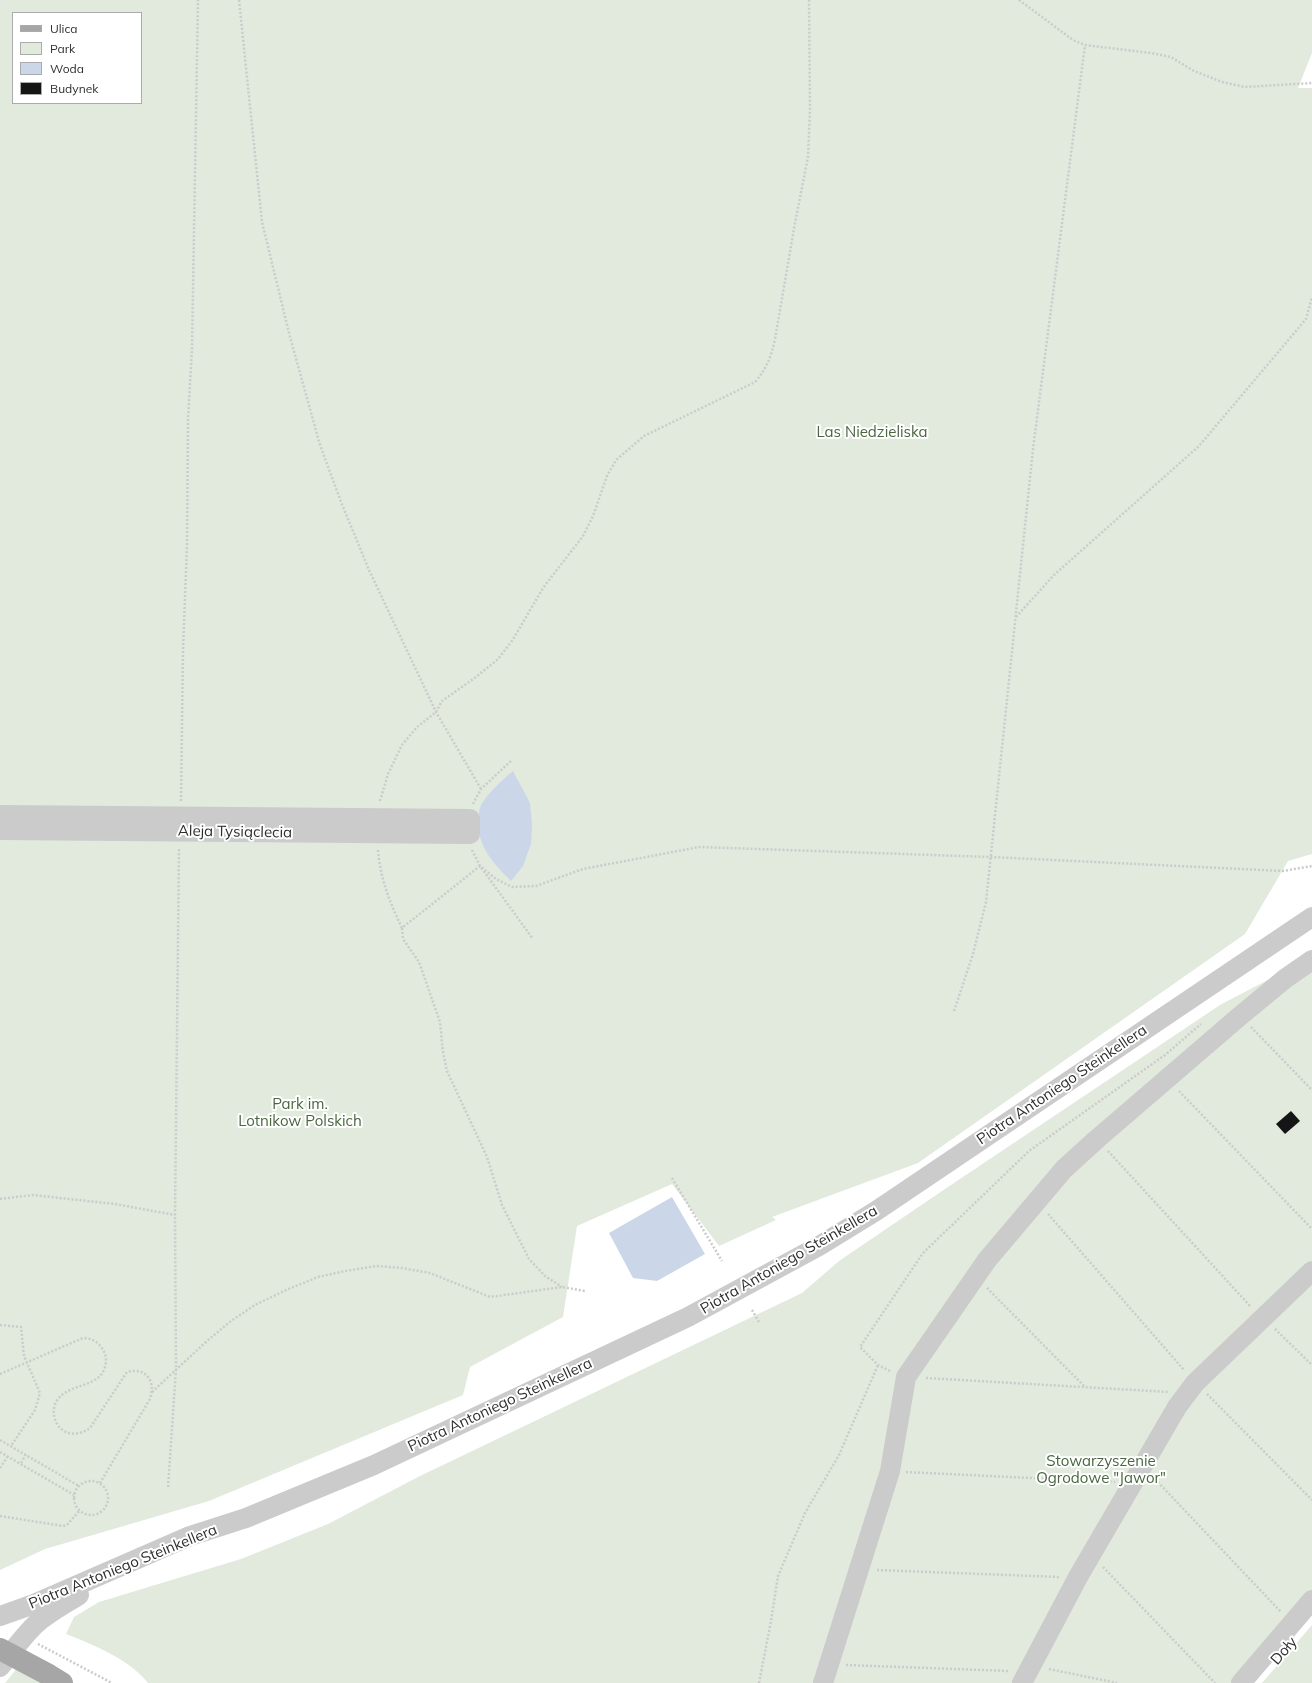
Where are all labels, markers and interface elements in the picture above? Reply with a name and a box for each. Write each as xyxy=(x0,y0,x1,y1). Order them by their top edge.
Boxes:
legend xyxy=(12,12,142,104)
text: Ulica xyxy=(50,21,78,36)
text: Park xyxy=(50,41,75,56)
text: Woda xyxy=(50,61,84,76)
text: Budynek xyxy=(50,81,98,96)
park label: Las Niedzieliska xyxy=(816,423,928,441)
street label: Aleja Tysiąclecia xyxy=(178,822,292,842)
street label: Piotra Antoniego Steinkellera xyxy=(974,1021,1150,1149)
park label: Park im. Lotnikow Polskich xyxy=(238,1095,362,1130)
street label: Piotra Antoniego Steinkellera xyxy=(697,1202,881,1318)
street label: Piotra Antoniego Steinkellera xyxy=(405,1354,595,1456)
park label: Stowarzyszenie Ogrodowe "Jawor" xyxy=(1036,1452,1166,1487)
street label: Piotra Antoniego Steinkellera xyxy=(26,1521,220,1613)
street label: Doły xyxy=(1267,1633,1301,1669)

